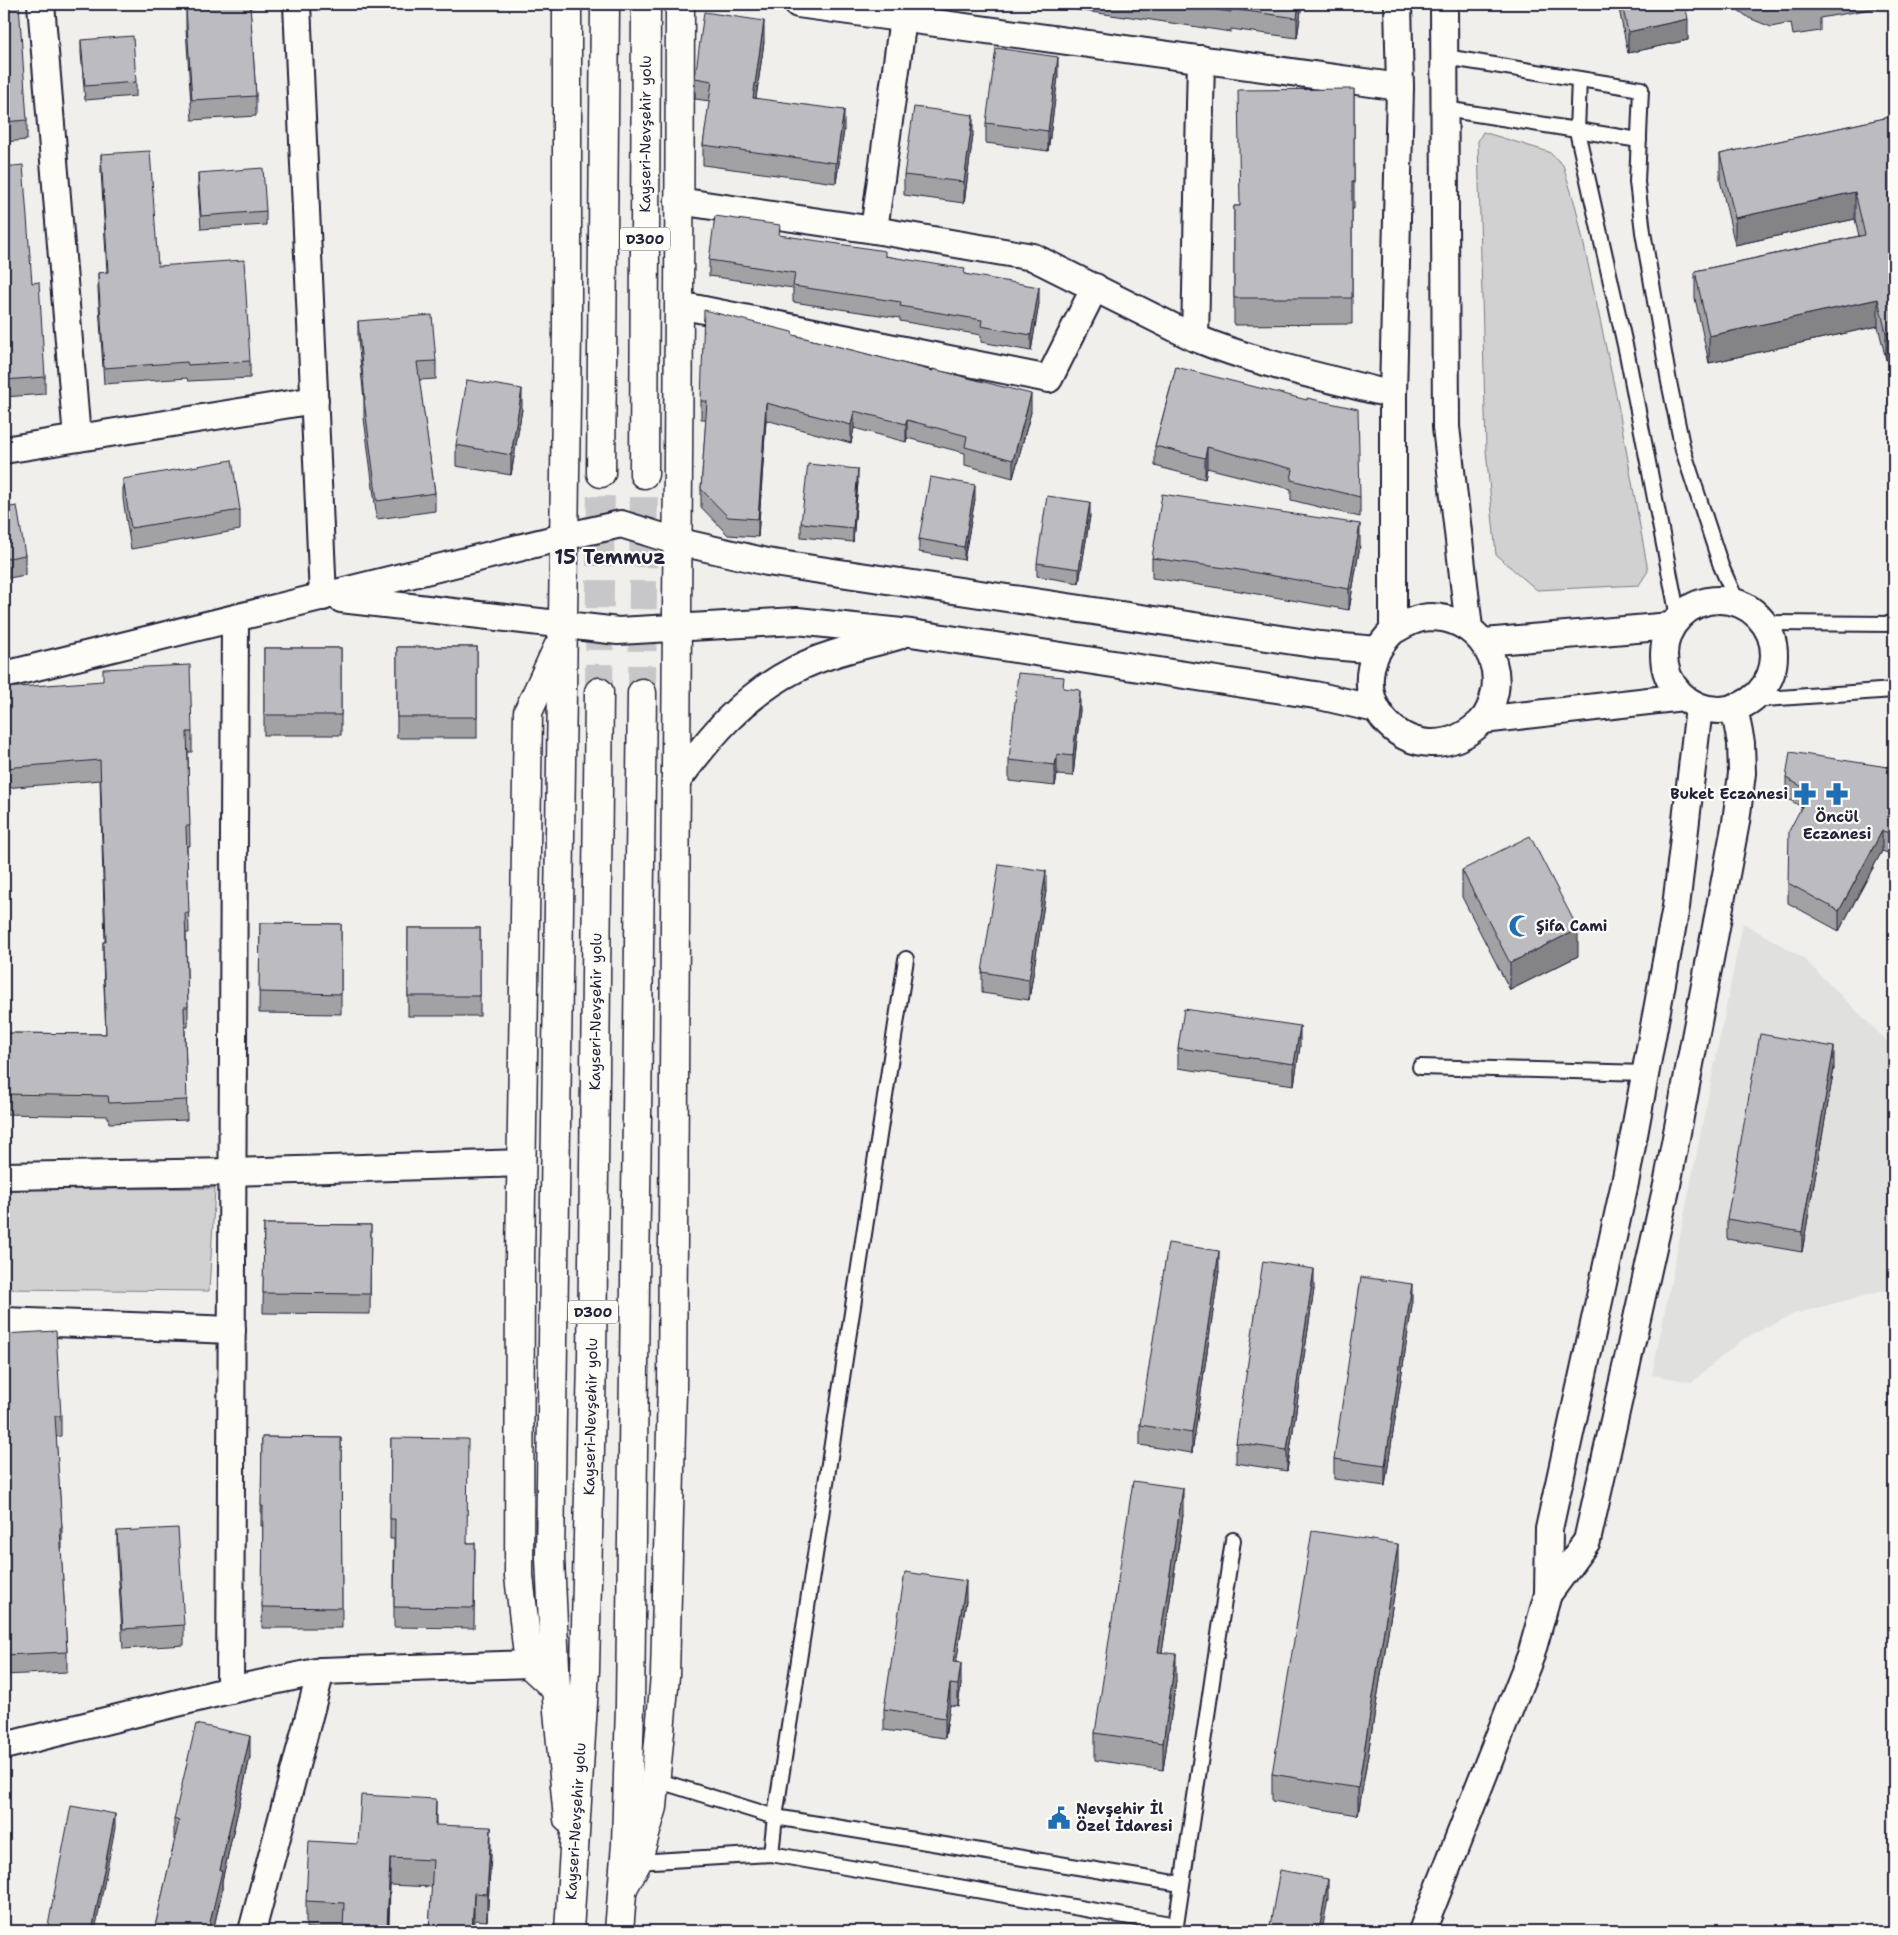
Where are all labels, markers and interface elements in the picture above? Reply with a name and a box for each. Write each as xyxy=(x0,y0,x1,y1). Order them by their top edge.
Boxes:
street label: Kayseri-Nevşehir yolu xyxy=(635,55,656,213)
road number: D300 xyxy=(620,228,670,250)
district label: 15 Temmuz xyxy=(554,544,666,570)
pharmacy icon: Buket Eczanesi xyxy=(1792,781,1818,807)
pharmacy icon: Öncül Eczanesi xyxy=(1824,781,1850,807)
place label: Buket Eczanesi xyxy=(1670,784,1788,804)
place label: Öncül Eczanesi xyxy=(1803,807,1871,844)
mosque icon: Şifa Cami xyxy=(1507,913,1533,939)
place label: Şifa Cami xyxy=(1536,916,1607,936)
street label: Kayseri-Nevşehir yolu xyxy=(585,933,606,1091)
road number: D300 xyxy=(568,1300,618,1324)
street label: Kayseri-Nevşehir yolu xyxy=(579,1338,602,1496)
street label: Kayseri-Nevşehir yolu xyxy=(561,1742,591,1900)
place label: Nevşehir İl Özel İdaresi xyxy=(1076,1799,1173,1836)
public building icon: Nevşehir İl Özel İdaresi xyxy=(1046,1805,1072,1831)

